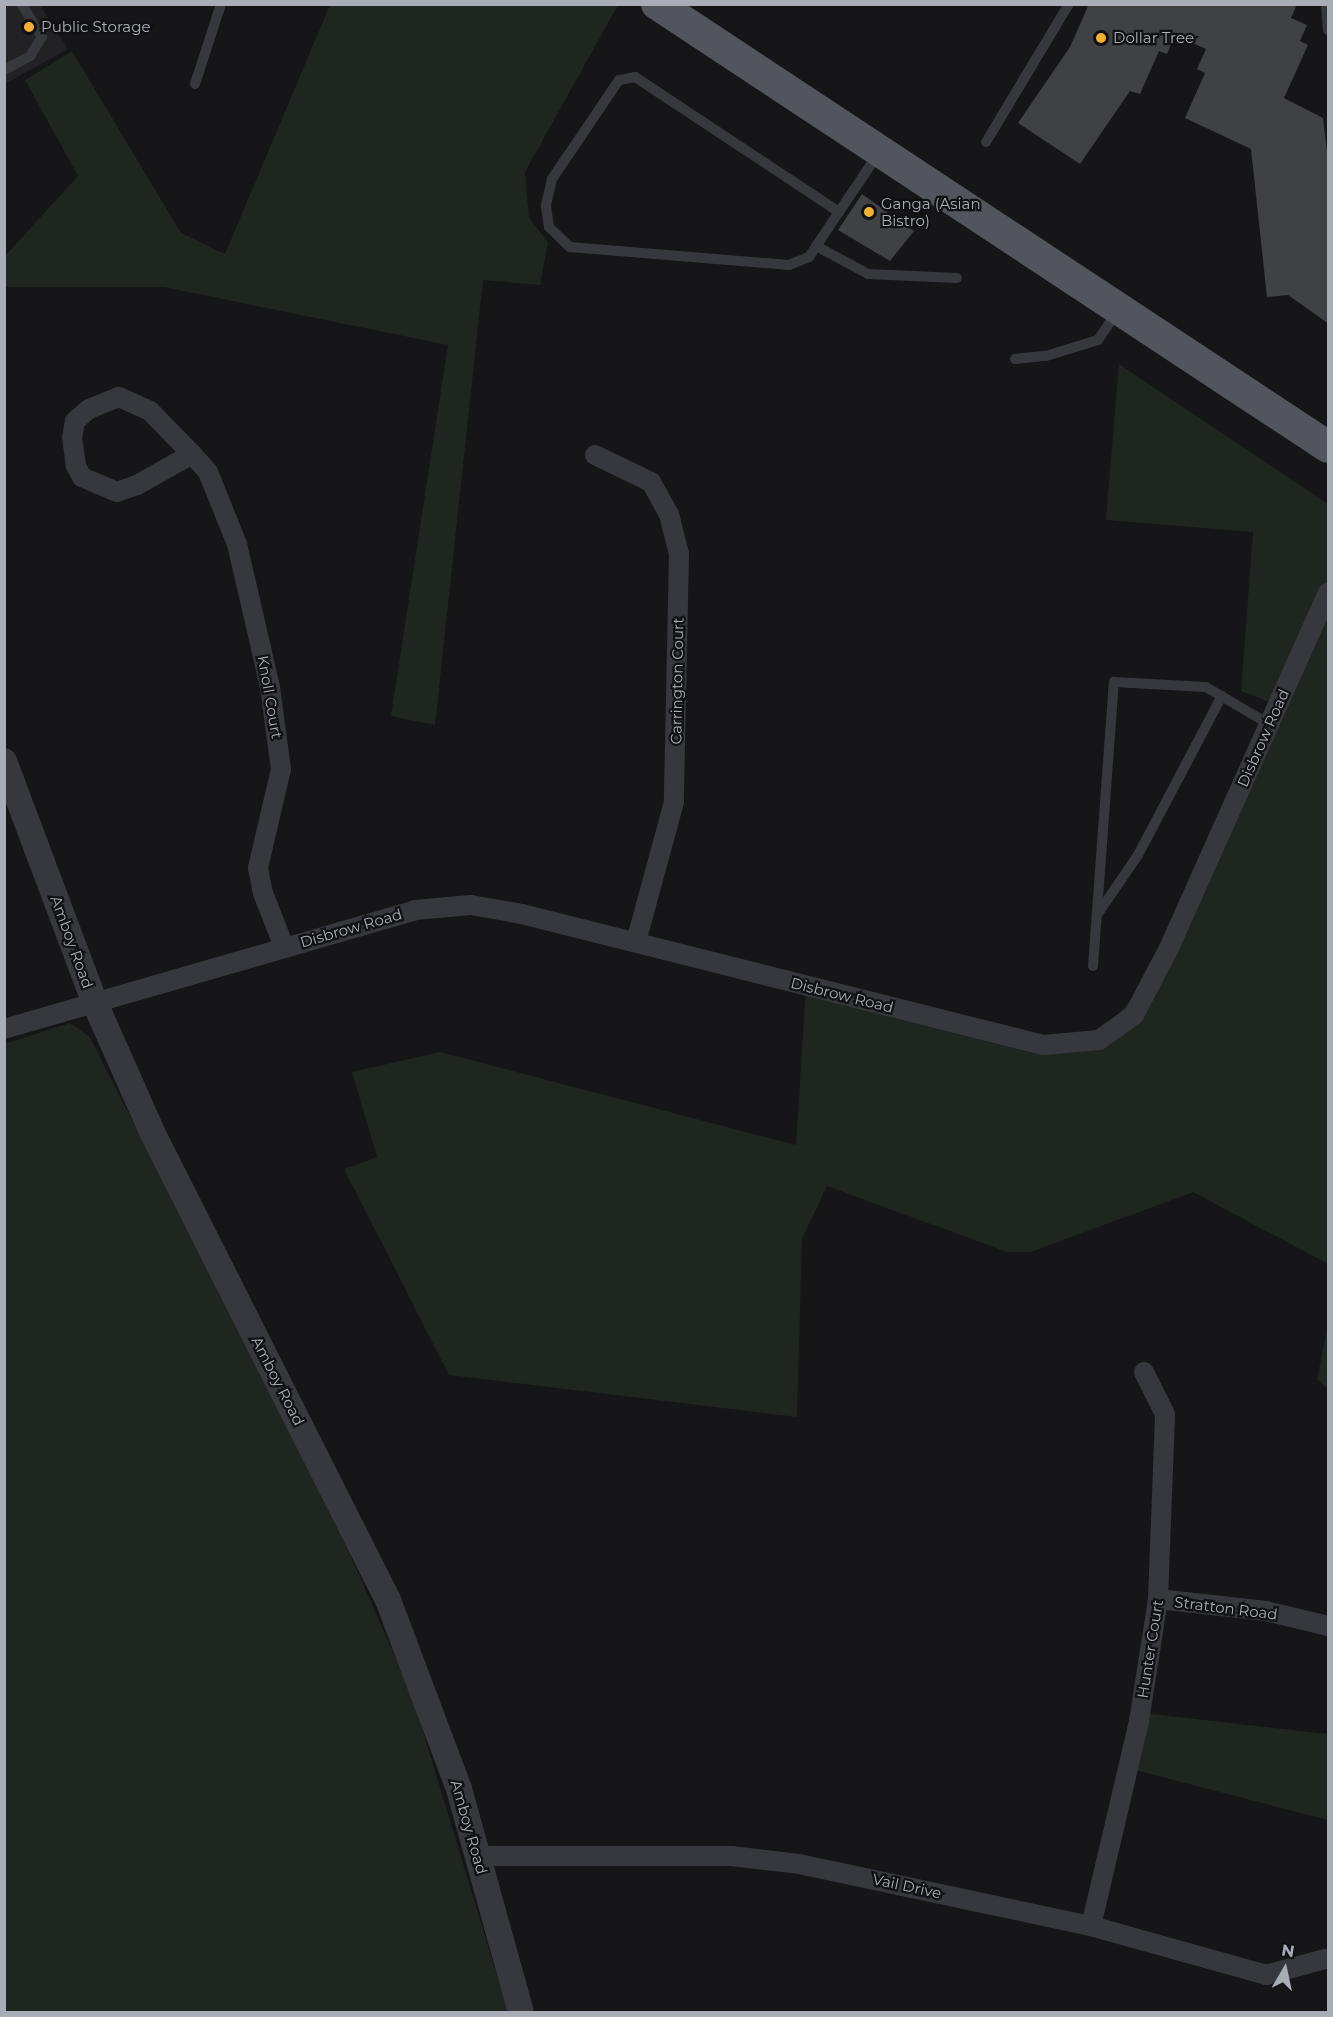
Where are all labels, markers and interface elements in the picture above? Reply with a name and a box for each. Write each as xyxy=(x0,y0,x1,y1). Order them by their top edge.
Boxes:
place label: Public Storage xyxy=(41,18,150,36)
marker: Public Storage xyxy=(22,20,36,34)
place label: Dollar Tree xyxy=(1113,29,1194,47)
marker: Dollar Tree xyxy=(1094,31,1108,45)
place label: Ganga (Asian Bistro) xyxy=(881,194,981,229)
marker: Ganga (Asian Bistro) xyxy=(862,205,876,219)
street label: Carrington Court xyxy=(667,617,687,745)
street label: Knoll Court xyxy=(254,654,286,740)
street label: Disbrow Road xyxy=(1233,686,1293,790)
street label: Amboy Road xyxy=(47,893,97,991)
street label: Disbrow Road xyxy=(298,905,404,951)
street label: Disbrow Road xyxy=(789,974,895,1016)
street label: Amboy Road xyxy=(248,1334,308,1428)
street label: Stratton Road xyxy=(1173,1593,1279,1623)
street label: Hunter Court xyxy=(1133,1599,1167,1699)
street label: Amboy Road xyxy=(447,1778,491,1876)
street label: Vail Drive xyxy=(871,1870,943,1902)
north arrow xyxy=(1255,1939,1315,1999)
text: N xyxy=(1280,1940,1296,1961)

